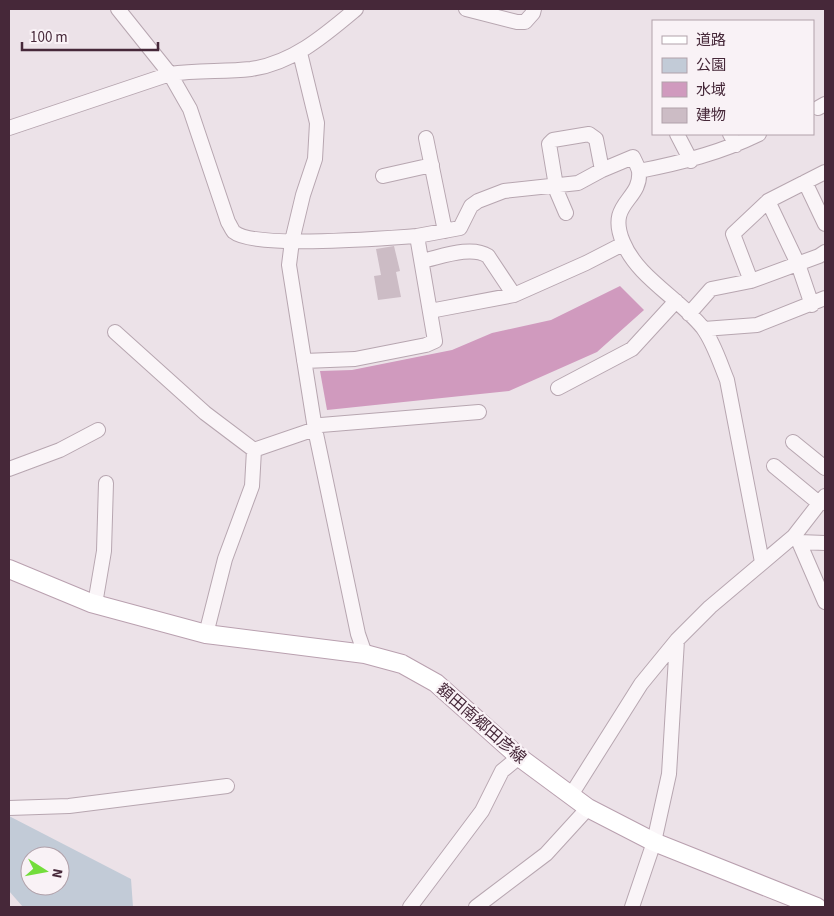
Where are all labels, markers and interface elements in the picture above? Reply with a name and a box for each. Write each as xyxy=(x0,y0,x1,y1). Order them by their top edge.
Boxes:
scale bar xyxy=(22,20,159,52)
legend xyxy=(652,20,814,135)
text: 100 m xyxy=(30,27,68,48)
text: 道路 xyxy=(696,30,726,51)
text: 公園 xyxy=(696,55,726,76)
text: 水域 xyxy=(696,80,726,101)
text: 建物 xyxy=(696,105,726,126)
street label: 額田南郷田彦線 xyxy=(432,679,531,769)
north arrow xyxy=(20,846,70,896)
text: N xyxy=(46,867,67,880)

